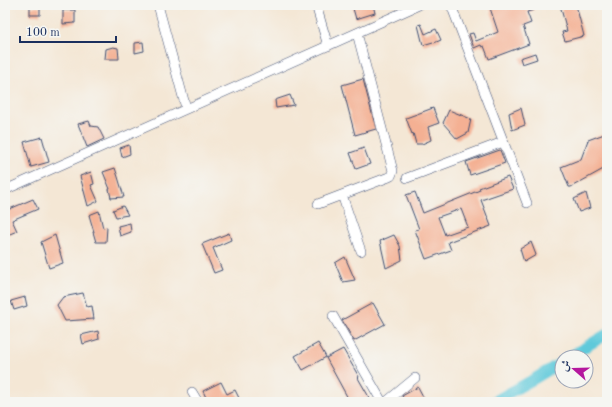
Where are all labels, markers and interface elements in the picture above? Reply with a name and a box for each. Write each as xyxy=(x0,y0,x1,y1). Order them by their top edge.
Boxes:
scale bar xyxy=(20,18,116,44)
text: 100 m xyxy=(26,27,60,39)
north arrow xyxy=(554,349,594,389)
text: ش xyxy=(559,359,573,373)

